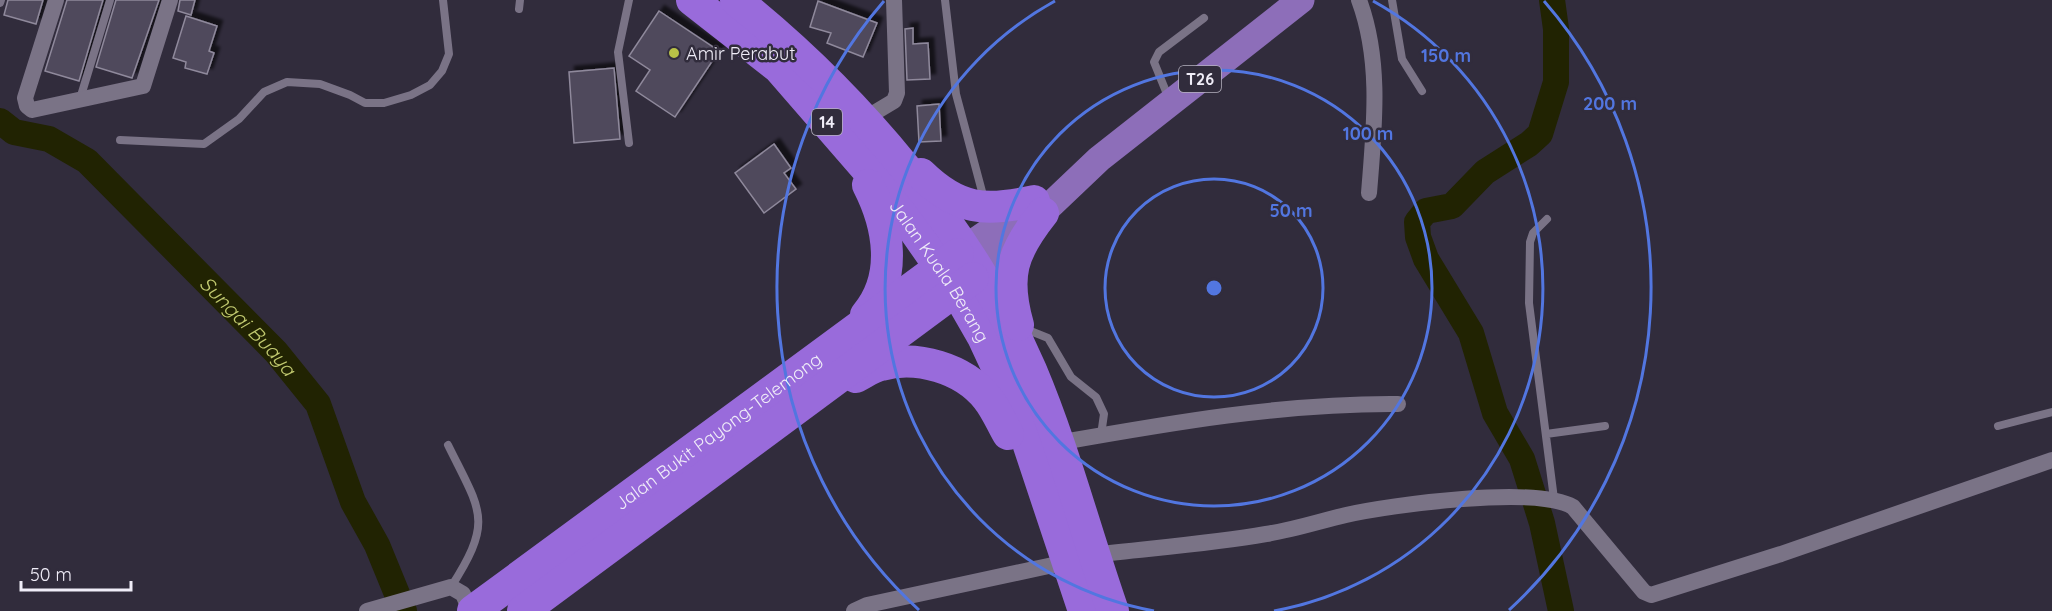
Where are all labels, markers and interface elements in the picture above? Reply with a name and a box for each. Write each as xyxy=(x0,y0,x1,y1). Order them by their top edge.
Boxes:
place label: Amir Perabut xyxy=(686,42,795,65)
text: 150 m xyxy=(1421,44,1471,67)
marker: Amir Perabut xyxy=(667,46,681,60)
road number: T26 xyxy=(1179,66,1221,92)
text: 200 m xyxy=(1583,92,1637,115)
road number: 14 xyxy=(812,109,842,135)
text: 100 m xyxy=(1343,122,1393,145)
street label: Jalan Kuala Berang xyxy=(885,195,995,346)
text: 50 m xyxy=(1269,199,1313,222)
water label: Sungai Buaya xyxy=(195,270,303,382)
centre of rings xyxy=(1204,278,1224,298)
street label: Jalan Bukit Payong-Telemong xyxy=(610,347,826,515)
scale bar xyxy=(21,554,130,592)
text: 50 m xyxy=(30,563,72,586)

